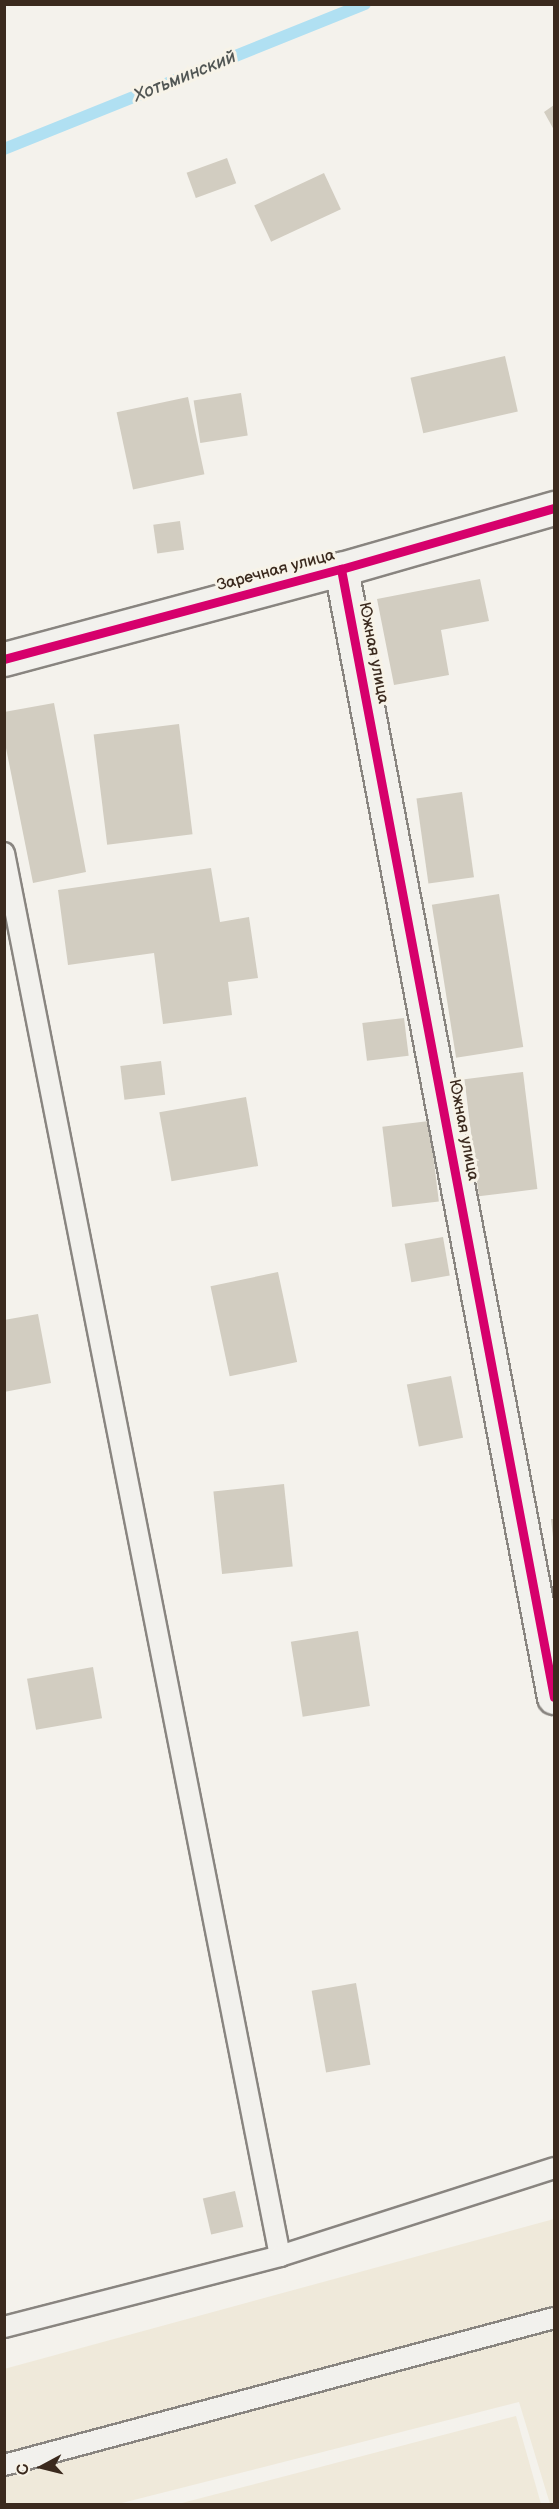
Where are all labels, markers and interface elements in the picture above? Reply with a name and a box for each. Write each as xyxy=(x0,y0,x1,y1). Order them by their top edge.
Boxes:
water label: Хотьминский xyxy=(131,47,239,107)
street label: Заречная улица xyxy=(215,546,337,596)
street label: Южная улица xyxy=(354,601,392,705)
street label: Южная улица xyxy=(444,1078,482,1182)
north arrow xyxy=(12,2437,72,2497)
text: С xyxy=(14,2463,34,2476)

